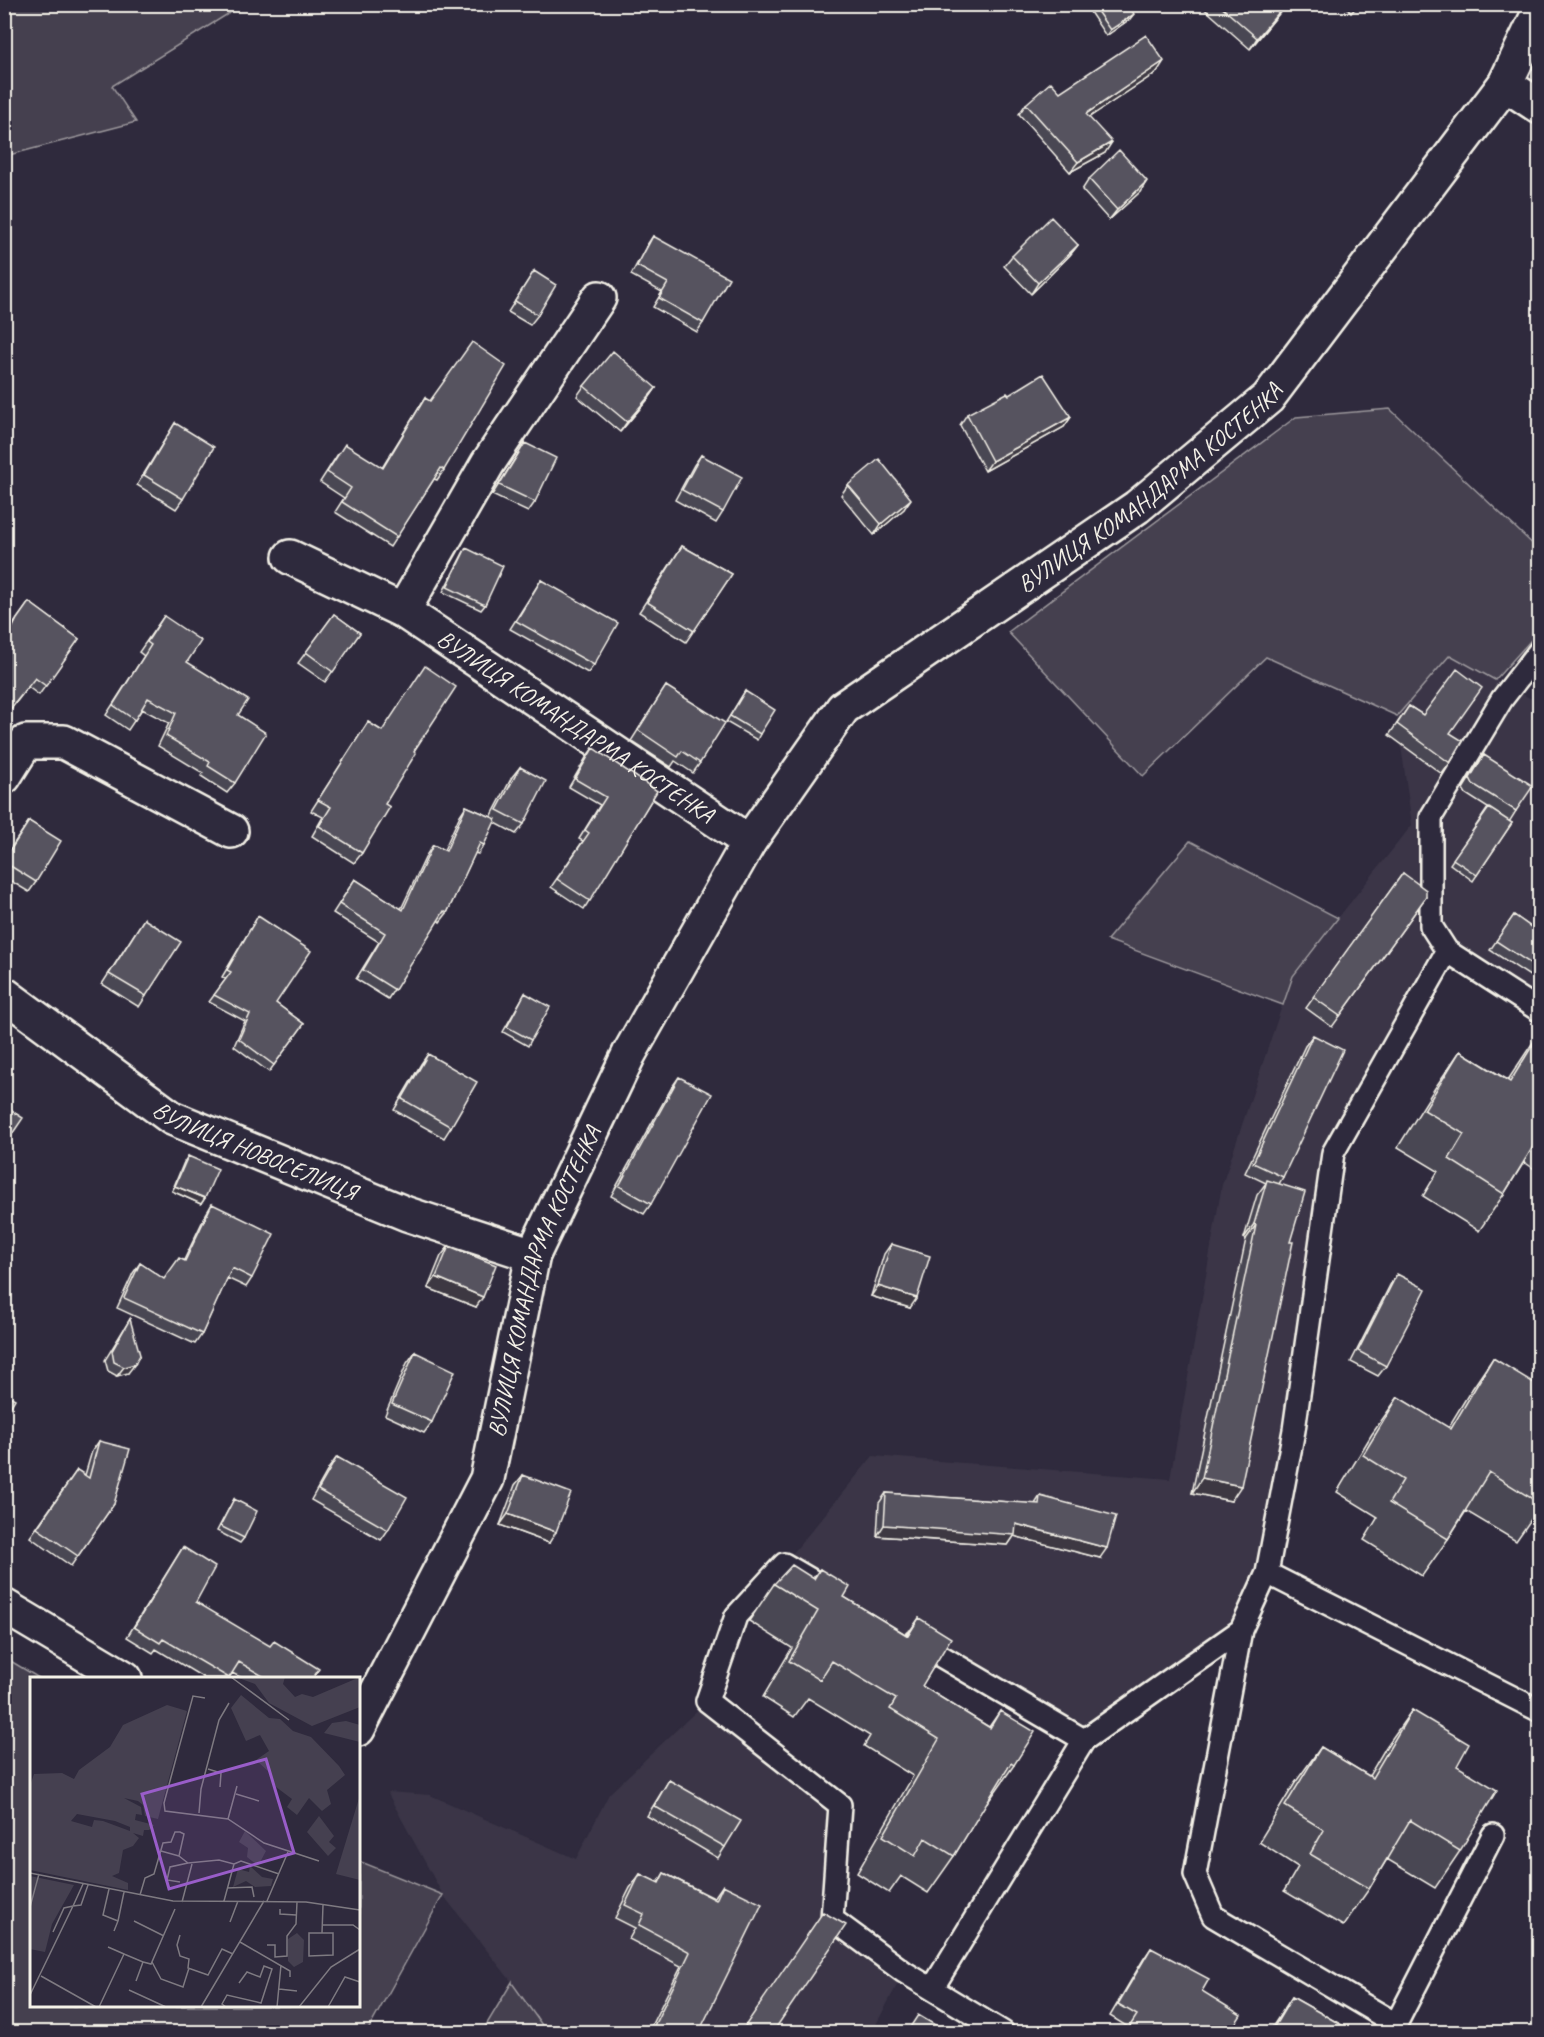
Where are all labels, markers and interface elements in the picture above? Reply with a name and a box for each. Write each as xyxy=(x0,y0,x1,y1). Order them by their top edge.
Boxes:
street label: ВУЛИЦЯ КОМАНДАРМА КОСТЕНКА xyxy=(1012,377,1289,599)
street label: ВУЛИЦЯ КОМАНДАРМА КОСТЕНКА xyxy=(432,623,721,830)
street label: ВУЛИЦЯ НОВОСЕЛИЦЯ xyxy=(147,1094,365,1208)
street label: ВУЛИЦЯ КОМАНДАРМА КОСТЕНКА xyxy=(481,1120,608,1439)
inset map xyxy=(30,1677,360,2007)

